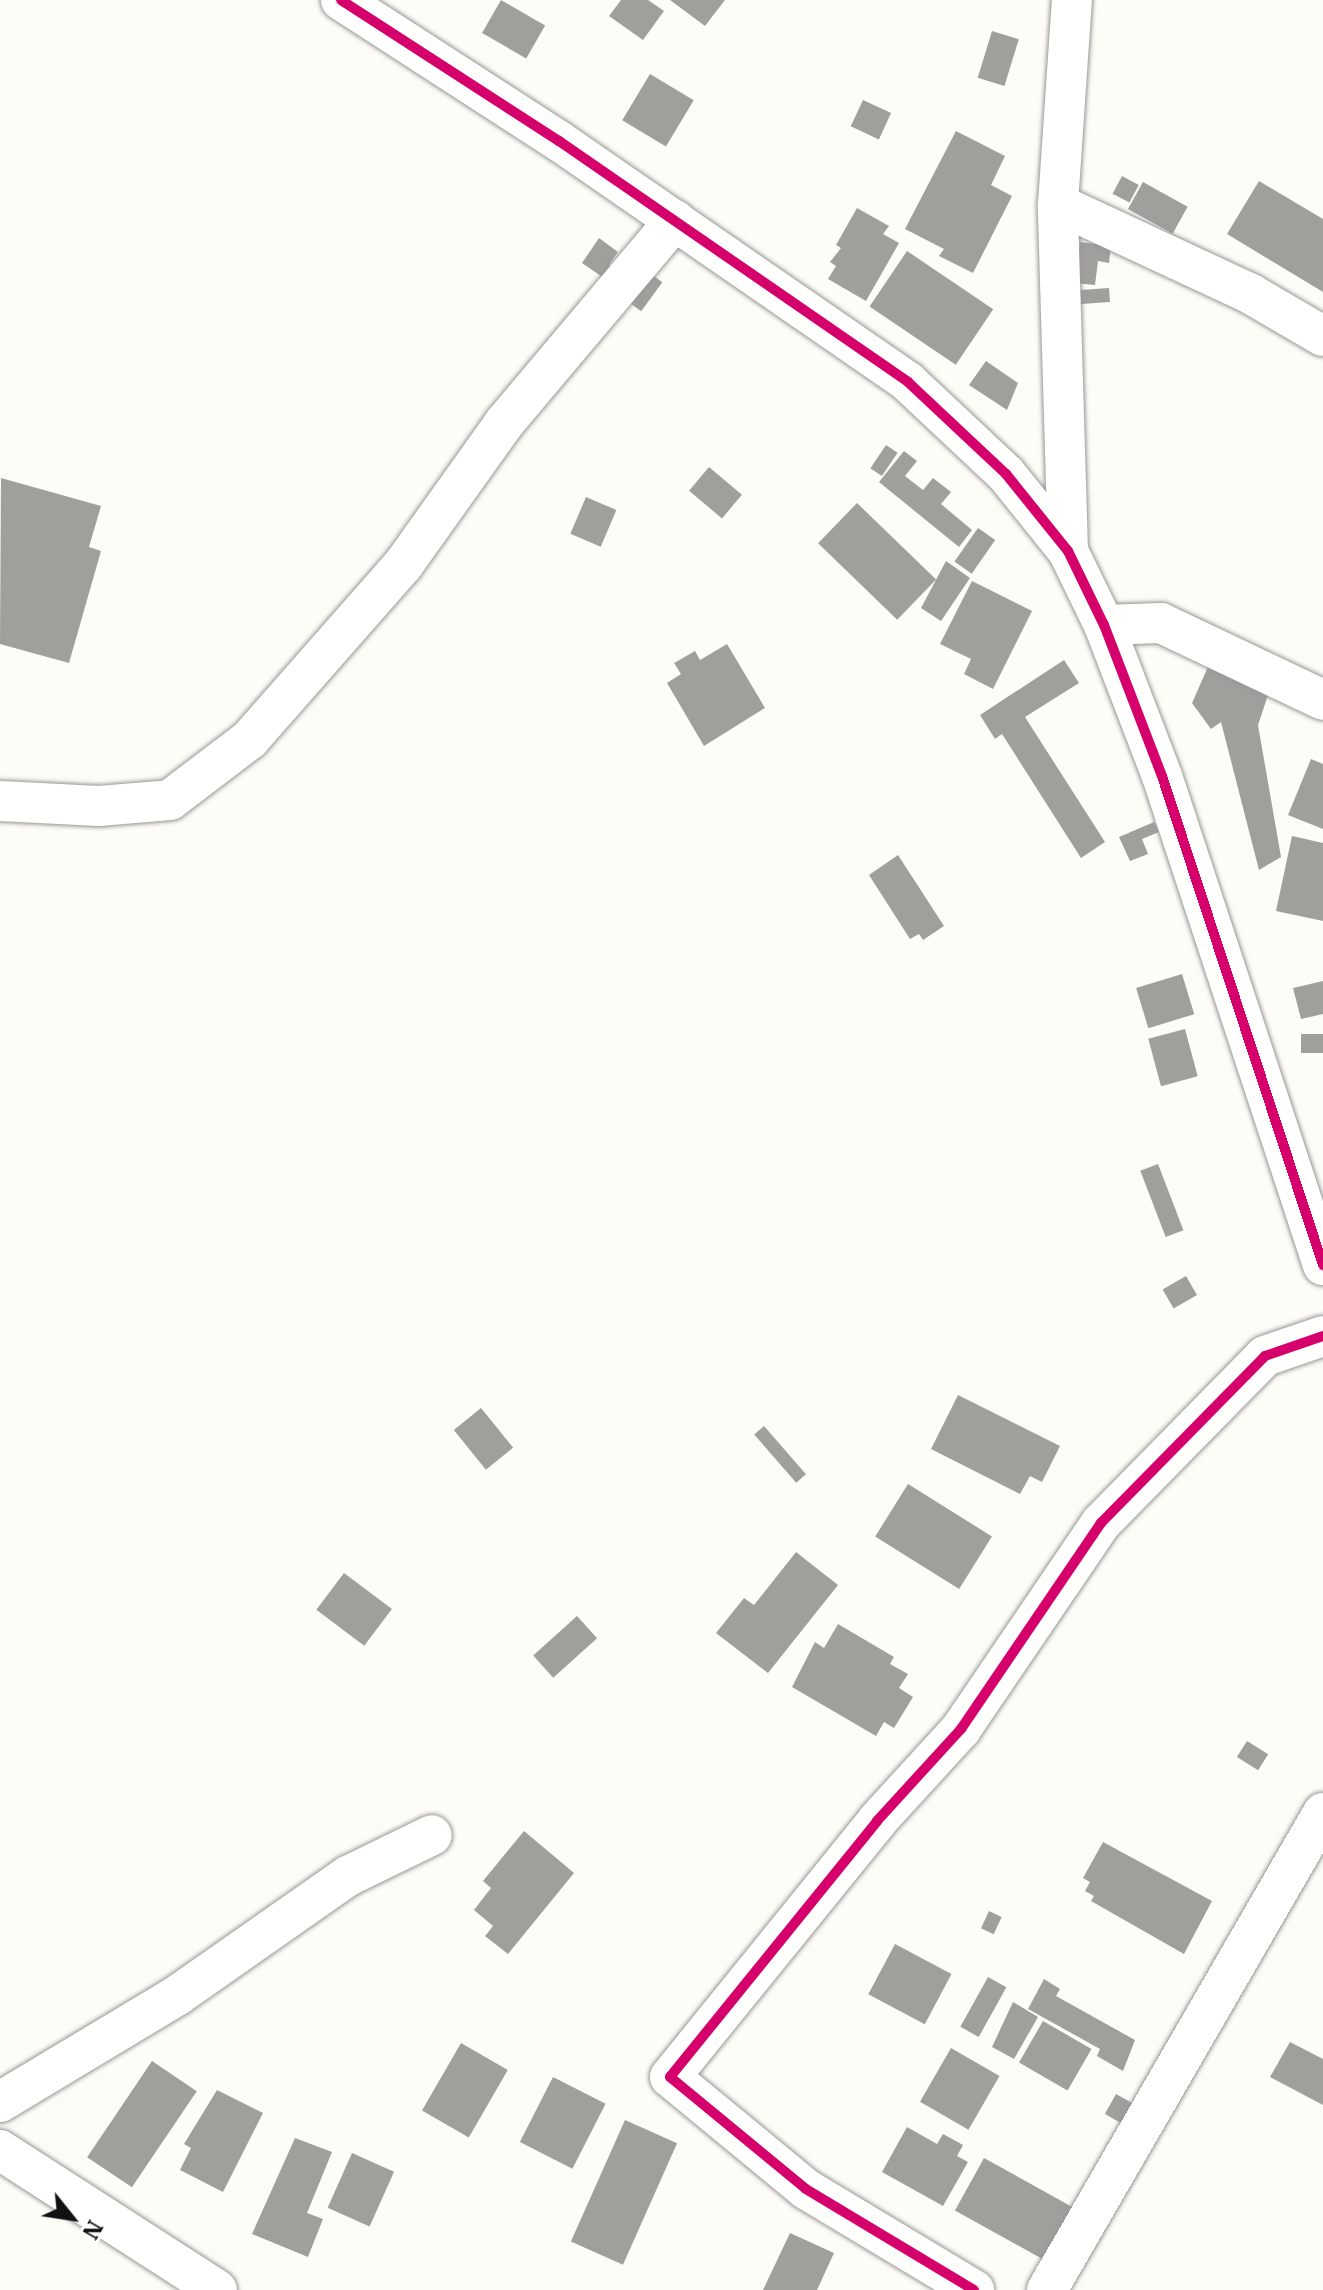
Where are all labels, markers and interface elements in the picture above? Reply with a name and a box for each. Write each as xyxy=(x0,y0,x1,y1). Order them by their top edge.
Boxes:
north arrow xyxy=(32,2178,112,2258)
text: N xyxy=(76,2215,110,2245)

